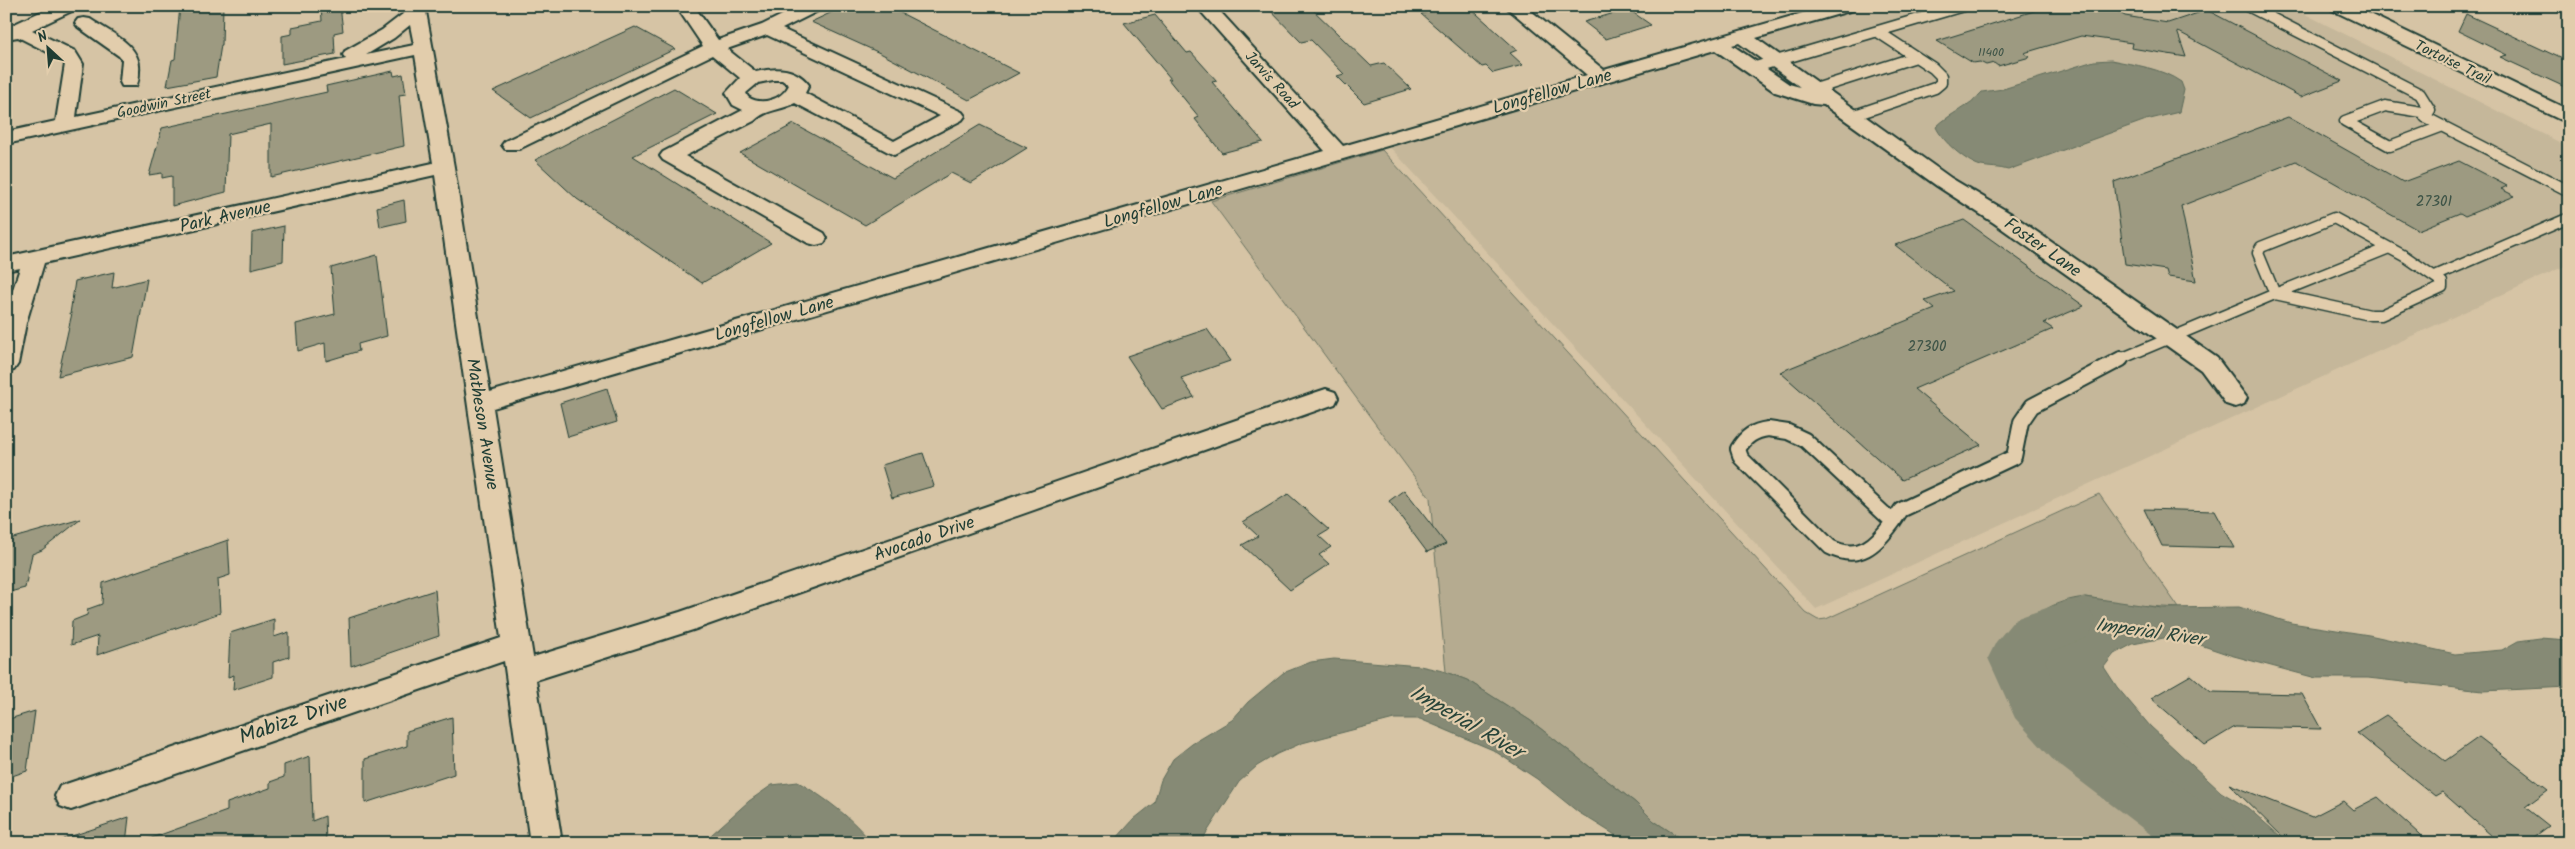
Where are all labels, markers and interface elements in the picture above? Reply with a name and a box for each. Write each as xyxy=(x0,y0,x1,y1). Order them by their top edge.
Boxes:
north arrow xyxy=(22,22,72,72)
text: N xyxy=(34,25,52,49)
street label: Tortoise Trail xyxy=(2410,34,2495,92)
house number: 11400 xyxy=(1978,43,2004,62)
street label: Jarvis Road xyxy=(1238,46,1304,116)
street label: Longfellow Lane xyxy=(1489,62,1616,123)
street label: Goodwin Street xyxy=(115,82,214,126)
street label: Longfellow Lane xyxy=(1100,176,1227,237)
house number: 27301 xyxy=(2416,190,2452,214)
street label: Park Avenue xyxy=(177,193,274,242)
street label: Foster Lane xyxy=(1997,211,2087,286)
street label: Longfellow Lane xyxy=(711,289,838,350)
house number: 27300 xyxy=(1907,335,1947,359)
street label: Matheson Avenue xyxy=(457,356,506,492)
street label: Avocado Drive xyxy=(870,509,979,570)
water label: Imperial River xyxy=(2094,611,2210,656)
water label: Imperial River xyxy=(1402,676,1533,772)
street label: Mabizz Drive xyxy=(235,686,353,754)

